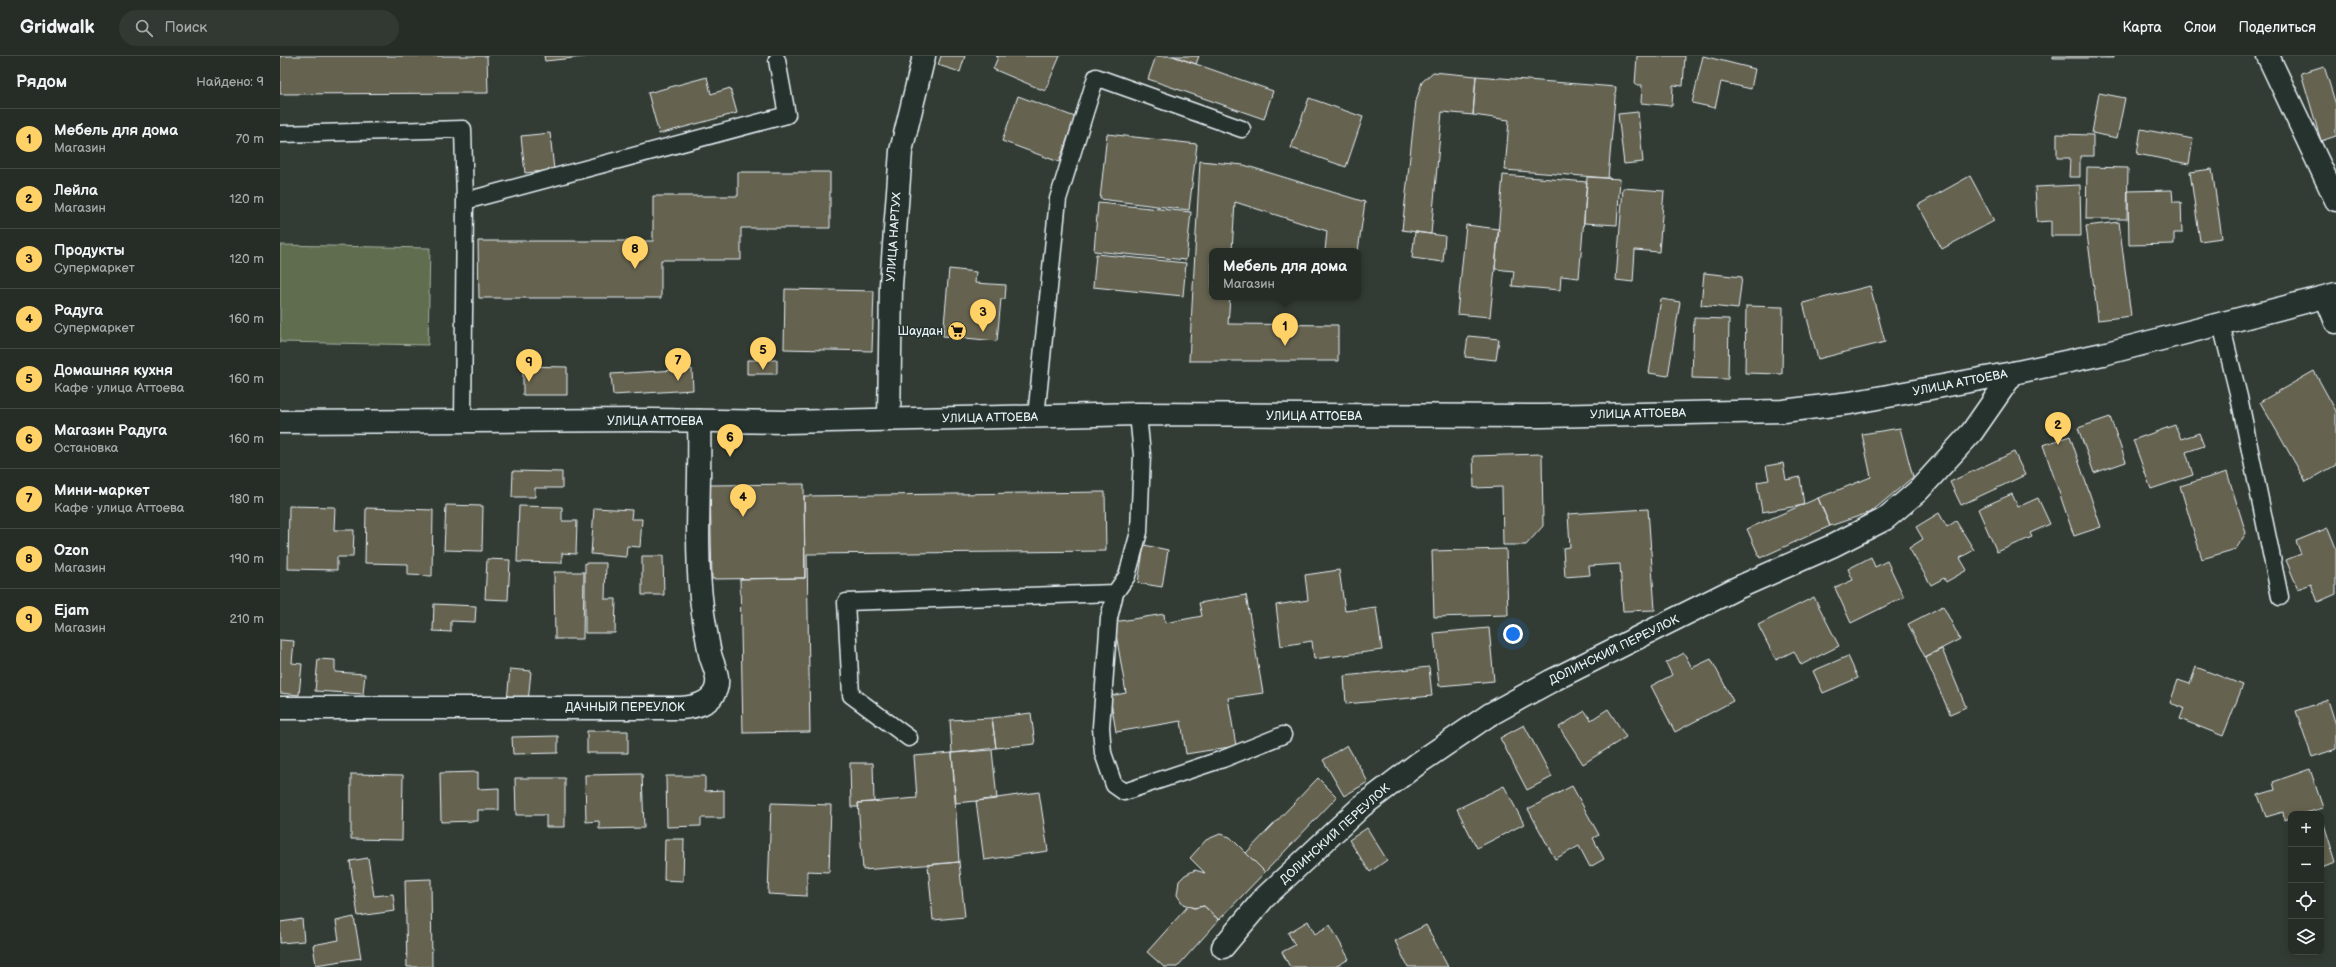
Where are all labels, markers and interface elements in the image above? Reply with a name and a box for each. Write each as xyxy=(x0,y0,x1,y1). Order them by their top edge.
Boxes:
search box xyxy=(119,10,399,46)
text: Gridwalk xyxy=(20,16,95,39)
icon: search xyxy=(133,17,155,39)
text: Поиск xyxy=(165,18,207,37)
text: Карта xyxy=(2122,19,2162,36)
text: Слои xyxy=(2184,19,2216,36)
text: Поделиться xyxy=(2238,19,2316,36)
text: Рядом xyxy=(16,72,67,92)
text: Найдено: 9 xyxy=(196,74,264,90)
text: Мебель для дома xyxy=(54,121,178,140)
text: 1 xyxy=(26,131,32,147)
text: 70 m xyxy=(236,131,264,147)
text: Магазин xyxy=(54,140,106,156)
text: Лейла xyxy=(54,181,98,200)
text: 2 xyxy=(25,191,33,207)
text: 120 m xyxy=(229,191,264,207)
street label: УЛИЦА НАРТУХ xyxy=(883,191,905,282)
text: Магазин xyxy=(54,200,106,216)
pin: 8 xyxy=(622,236,648,269)
text: Продукты xyxy=(54,241,125,260)
popup xyxy=(1209,248,1361,300)
text: 3 xyxy=(25,251,33,267)
text: 120 m xyxy=(229,251,264,267)
text: Мебель для дома xyxy=(1223,257,1347,276)
text: Супермаркет xyxy=(54,260,135,276)
text: Магазин xyxy=(1223,276,1275,292)
pin: 3 xyxy=(970,299,996,332)
text: Радуга xyxy=(54,301,103,320)
text: 4 xyxy=(25,311,33,327)
text: 160 m xyxy=(229,311,264,327)
pin: 1 xyxy=(1272,313,1298,346)
text: Супермаркет xyxy=(54,320,135,336)
supermarket icon: Шаудан xyxy=(946,320,968,342)
place label: Шаудан xyxy=(898,324,943,339)
pin: 5 xyxy=(750,337,776,370)
pin: 7 xyxy=(665,348,691,381)
pin: 9 xyxy=(516,349,542,382)
text: Домашняя кухня xyxy=(54,361,173,380)
street label: УЛИЦА АТТОЕВА xyxy=(1911,366,2009,400)
text: 5 xyxy=(25,371,33,387)
text: 160 m xyxy=(229,371,264,387)
text: Кафе · улица Аттоева xyxy=(54,380,184,396)
street label: УЛИЦА АТТОЕВА xyxy=(1590,406,1687,422)
street label: УЛИЦА АТТОЕВА xyxy=(1266,409,1363,424)
street label: УЛИЦА АТТОЕВА xyxy=(942,410,1039,426)
pin: 2 xyxy=(2045,412,2071,445)
street label: УЛИЦА АТТОЕВА xyxy=(607,414,704,429)
text: Магазин Радуга xyxy=(54,421,167,440)
pin: 6 xyxy=(717,424,743,457)
text: 6 xyxy=(25,431,33,447)
text: 160 m xyxy=(229,431,264,447)
text: Остановка xyxy=(54,440,119,456)
text: Мини-маркет xyxy=(54,481,150,500)
pin: 4 xyxy=(730,484,756,517)
text: 7 xyxy=(25,491,33,507)
text: 180 m xyxy=(229,491,264,507)
text: Кафе · улица Аттоева xyxy=(54,500,184,516)
text: Ozon xyxy=(54,541,89,560)
text: 8 xyxy=(25,551,33,567)
text: 190 m xyxy=(230,551,264,567)
text: Магазин xyxy=(54,560,106,576)
text: Ejam xyxy=(54,601,89,620)
text: 9 xyxy=(25,611,33,627)
text: 210 m xyxy=(230,611,264,627)
street label: ДОЛИНСКИЙ ПЕРЕУЛОК xyxy=(1546,612,1682,688)
text: Магазин xyxy=(54,620,106,636)
your location xyxy=(1503,624,1523,644)
street label: ДАЧНЫЙ ПЕРЕУЛОК xyxy=(565,700,685,715)
street label: ДОЛИНСКИЙ ПЕРЕУЛОК xyxy=(1277,780,1393,887)
map controls xyxy=(2288,811,2324,955)
button: + xyxy=(2288,811,2324,847)
button: − xyxy=(2288,847,2324,883)
button: locate xyxy=(2288,883,2324,919)
button: layers xyxy=(2288,919,2324,955)

